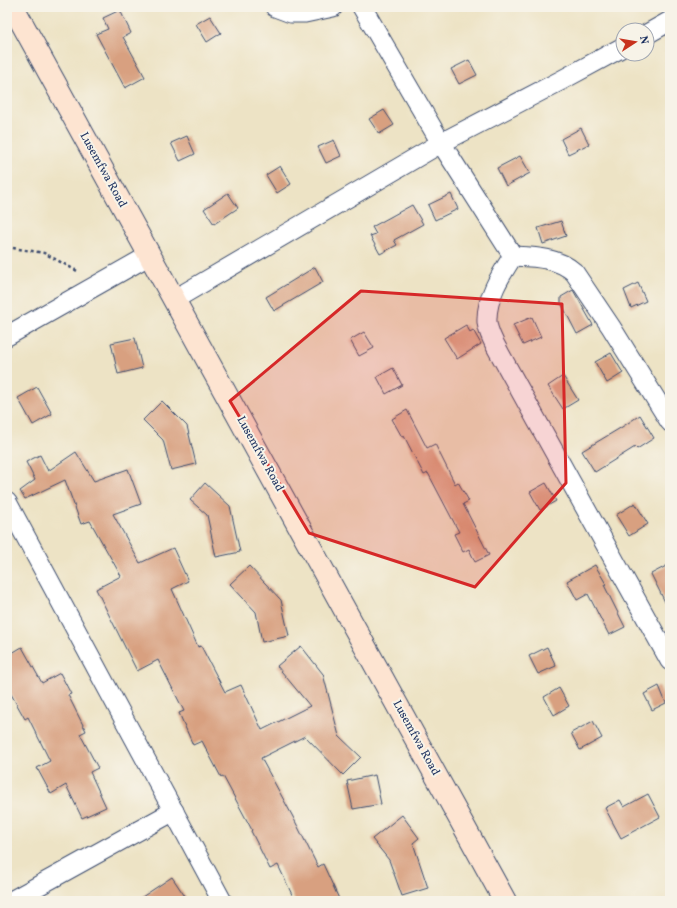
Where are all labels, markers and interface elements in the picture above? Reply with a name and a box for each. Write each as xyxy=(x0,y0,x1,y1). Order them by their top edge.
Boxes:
north arrow xyxy=(615,22,655,62)
text: N xyxy=(635,35,651,46)
street label: Lusemfwa Road xyxy=(76,129,130,211)
street label: Lusemfwa Road xyxy=(233,413,287,495)
street label: Lusemfwa Road xyxy=(389,697,443,779)

